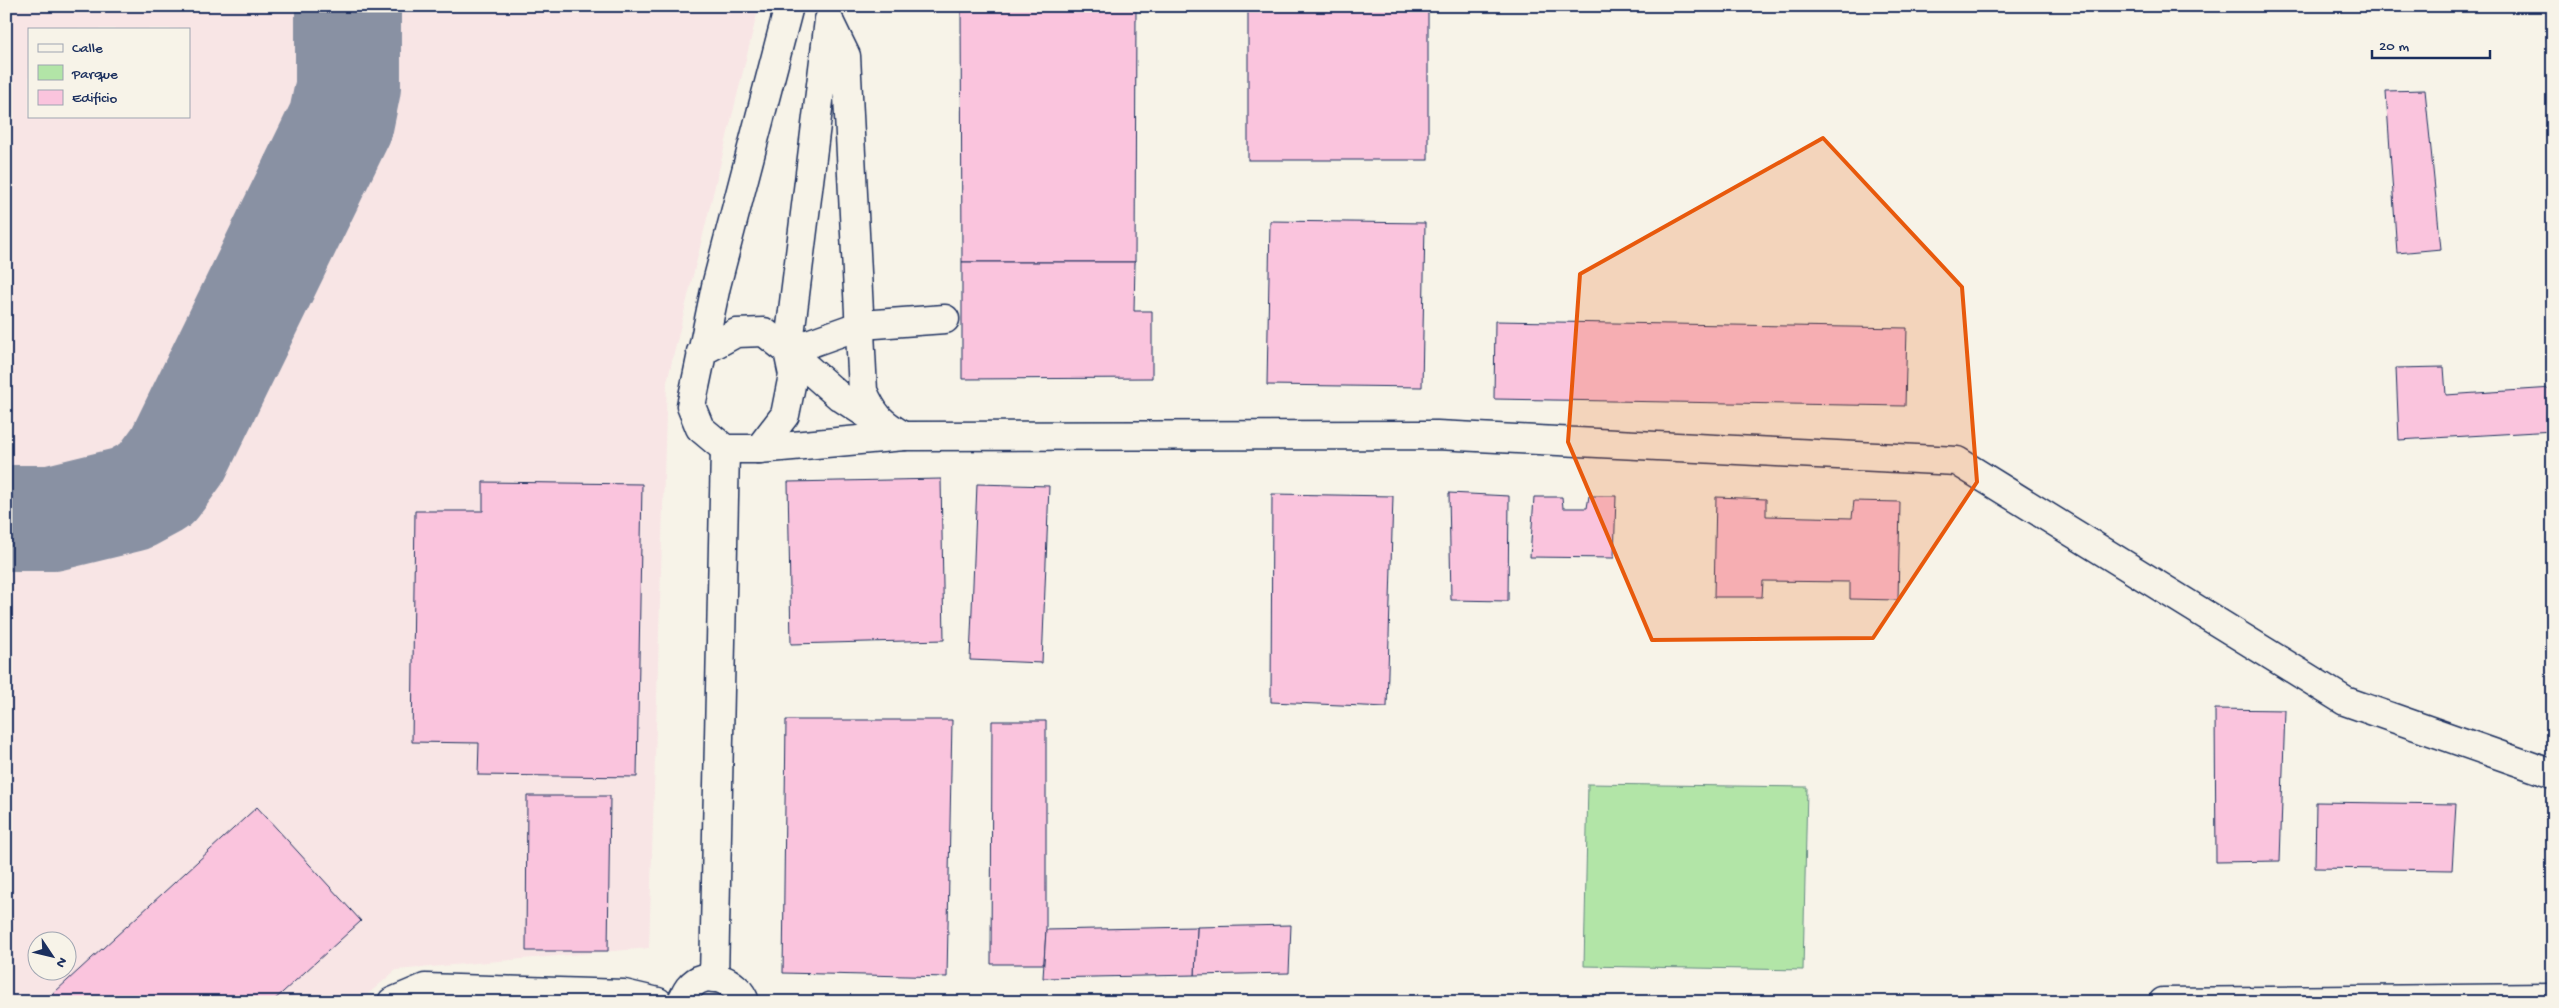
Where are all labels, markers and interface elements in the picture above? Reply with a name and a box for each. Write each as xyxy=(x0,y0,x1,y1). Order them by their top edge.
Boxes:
legend xyxy=(28,28,190,118)
scale bar xyxy=(2372,28,2489,60)
text: 20 m xyxy=(2379,38,2409,56)
text: Calle xyxy=(72,40,103,58)
text: Parque xyxy=(71,66,118,84)
text: Edificio xyxy=(72,90,118,108)
north arrow xyxy=(28,930,78,980)
text: N xyxy=(51,953,70,971)

